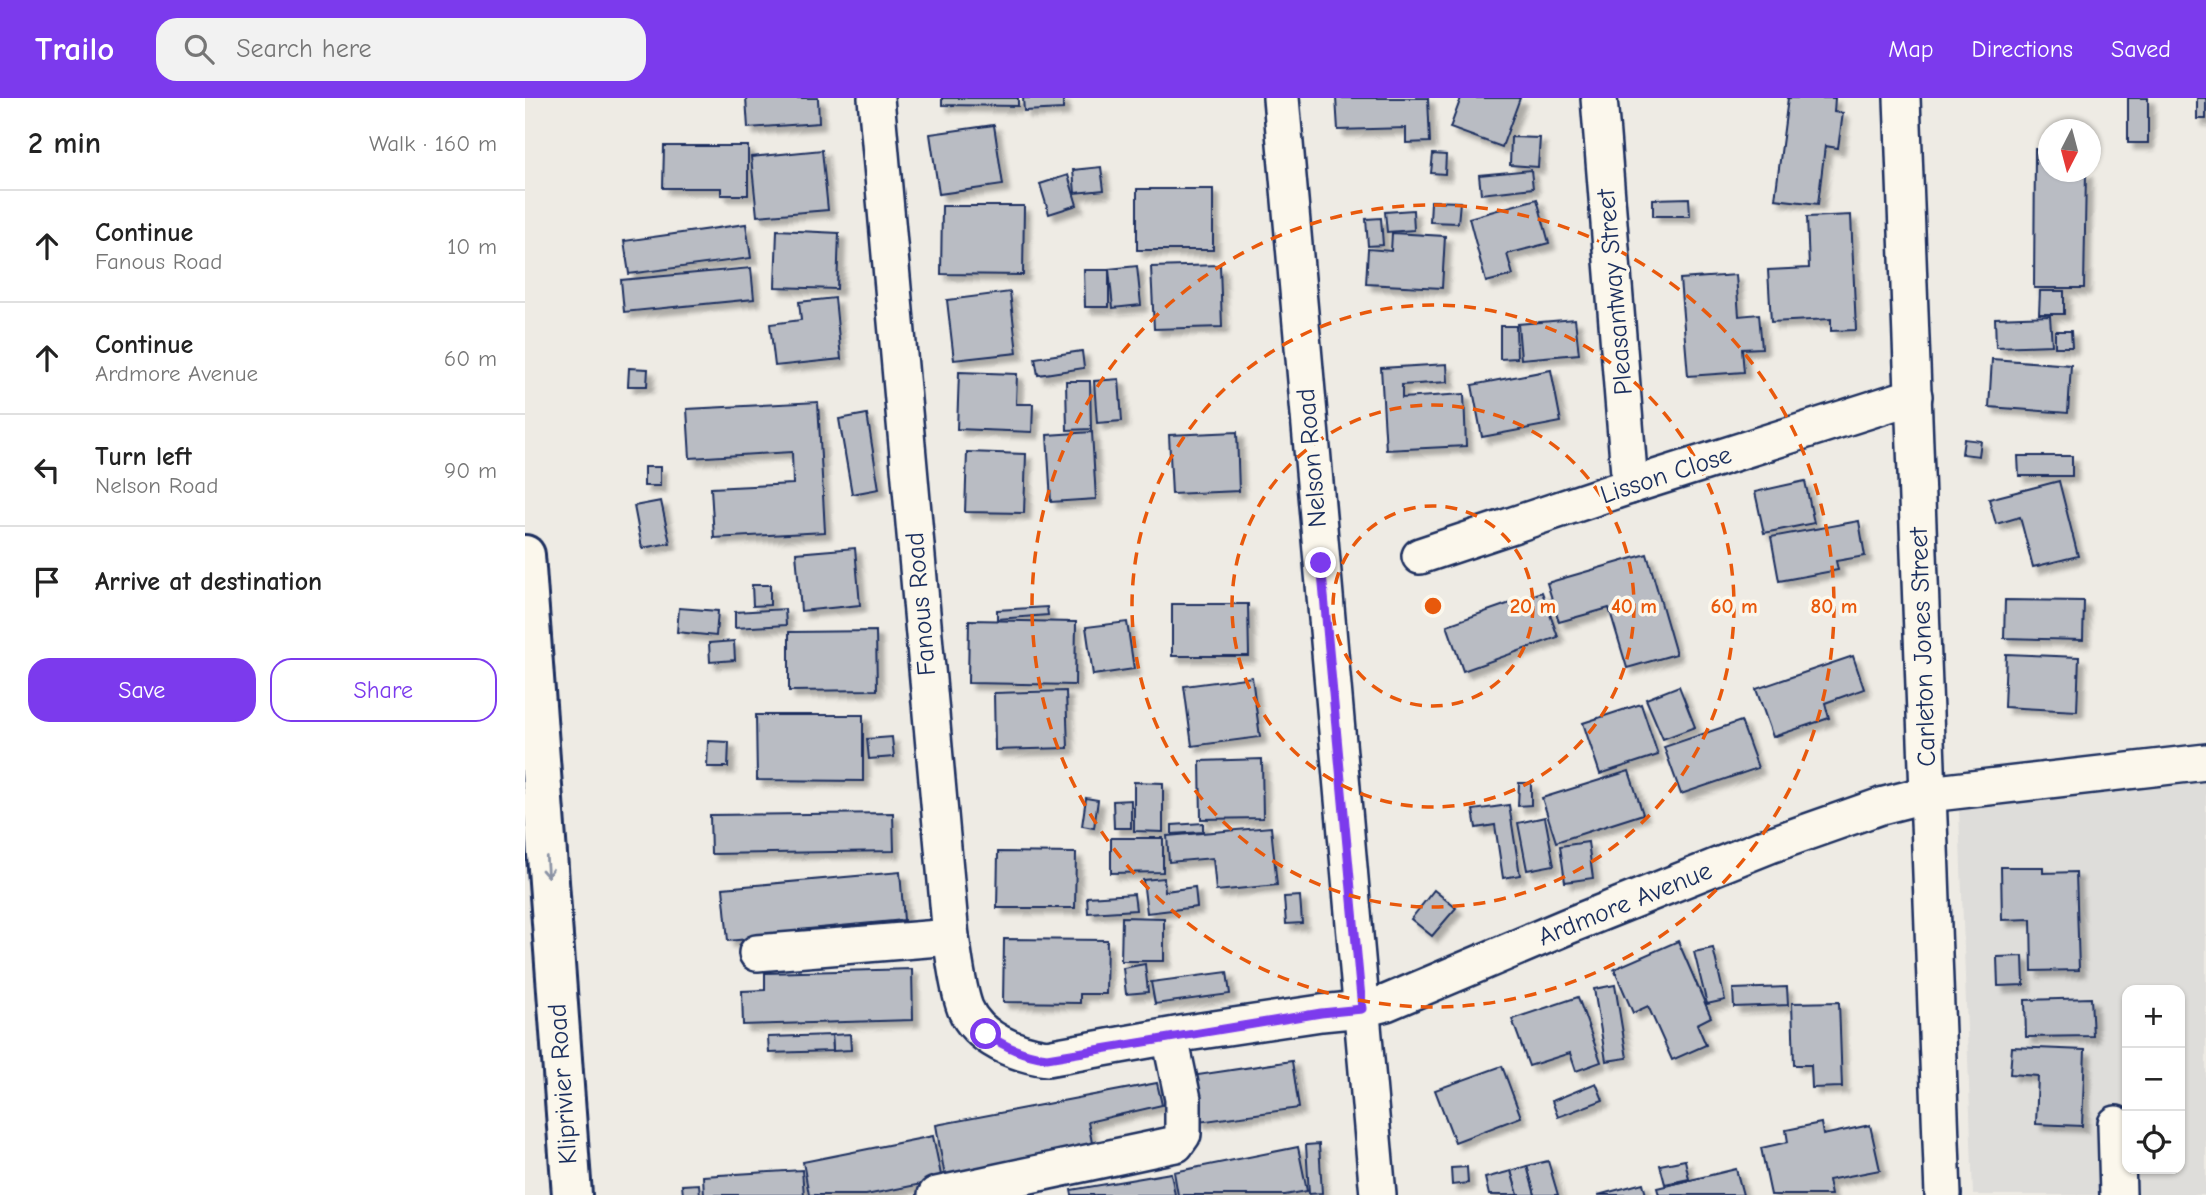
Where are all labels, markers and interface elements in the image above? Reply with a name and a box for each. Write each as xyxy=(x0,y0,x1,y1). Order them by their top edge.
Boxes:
search box xyxy=(156,18,646,81)
text: Trailo xyxy=(35,30,114,68)
icon: search xyxy=(180,30,218,68)
text: Search here xyxy=(236,34,372,64)
text: Map xyxy=(1888,35,1934,63)
text: Directions xyxy=(1972,35,2073,63)
text: Saved xyxy=(2111,35,2171,63)
north arrow xyxy=(2038,119,2101,182)
text: 2 min xyxy=(28,126,101,161)
text: Walk · 160 m xyxy=(369,130,497,157)
street label: Pleasantway Street xyxy=(1591,186,1639,396)
text: Continue xyxy=(95,218,193,248)
icon: ahead xyxy=(28,227,66,265)
text: 10 m xyxy=(447,233,497,260)
text: Fanous Road xyxy=(95,248,222,275)
text: Continue xyxy=(95,330,193,360)
icon: ahead xyxy=(28,339,66,377)
text: 60 m xyxy=(444,345,497,372)
text: Ardmore Avenue xyxy=(95,360,258,387)
street label: Nelson Road xyxy=(1291,387,1333,529)
street label: Lisson Close xyxy=(1597,440,1735,510)
text: Turn left xyxy=(95,442,192,472)
icon: left xyxy=(28,451,66,489)
text: 90 m xyxy=(444,457,497,484)
text: Nelson Road xyxy=(95,472,218,499)
street label: Carleton Jones Street xyxy=(1904,525,1942,767)
street label: Fanous Road xyxy=(900,531,942,677)
route end xyxy=(1305,547,1336,578)
icon: arrive xyxy=(28,563,66,601)
text: Arrive at destination xyxy=(95,567,322,597)
centre of rings xyxy=(1421,594,1445,618)
text: 20 m xyxy=(1510,594,1556,618)
text: 40 m xyxy=(1611,594,1657,618)
text: 60 m xyxy=(1710,594,1758,618)
text: 80 m xyxy=(1811,594,1857,618)
button: Save xyxy=(28,658,256,722)
button: Share xyxy=(270,658,497,722)
one-way arrow xyxy=(541,856,554,878)
street label: Ardmore Avenue xyxy=(1534,856,1716,952)
map controls xyxy=(2122,985,2185,1174)
button: + xyxy=(2122,985,2185,1048)
street label: Kliprivier Road xyxy=(542,1003,584,1165)
route start xyxy=(970,1018,1001,1049)
button: − xyxy=(2122,1048,2185,1111)
button: locate xyxy=(2122,1111,2185,1174)

